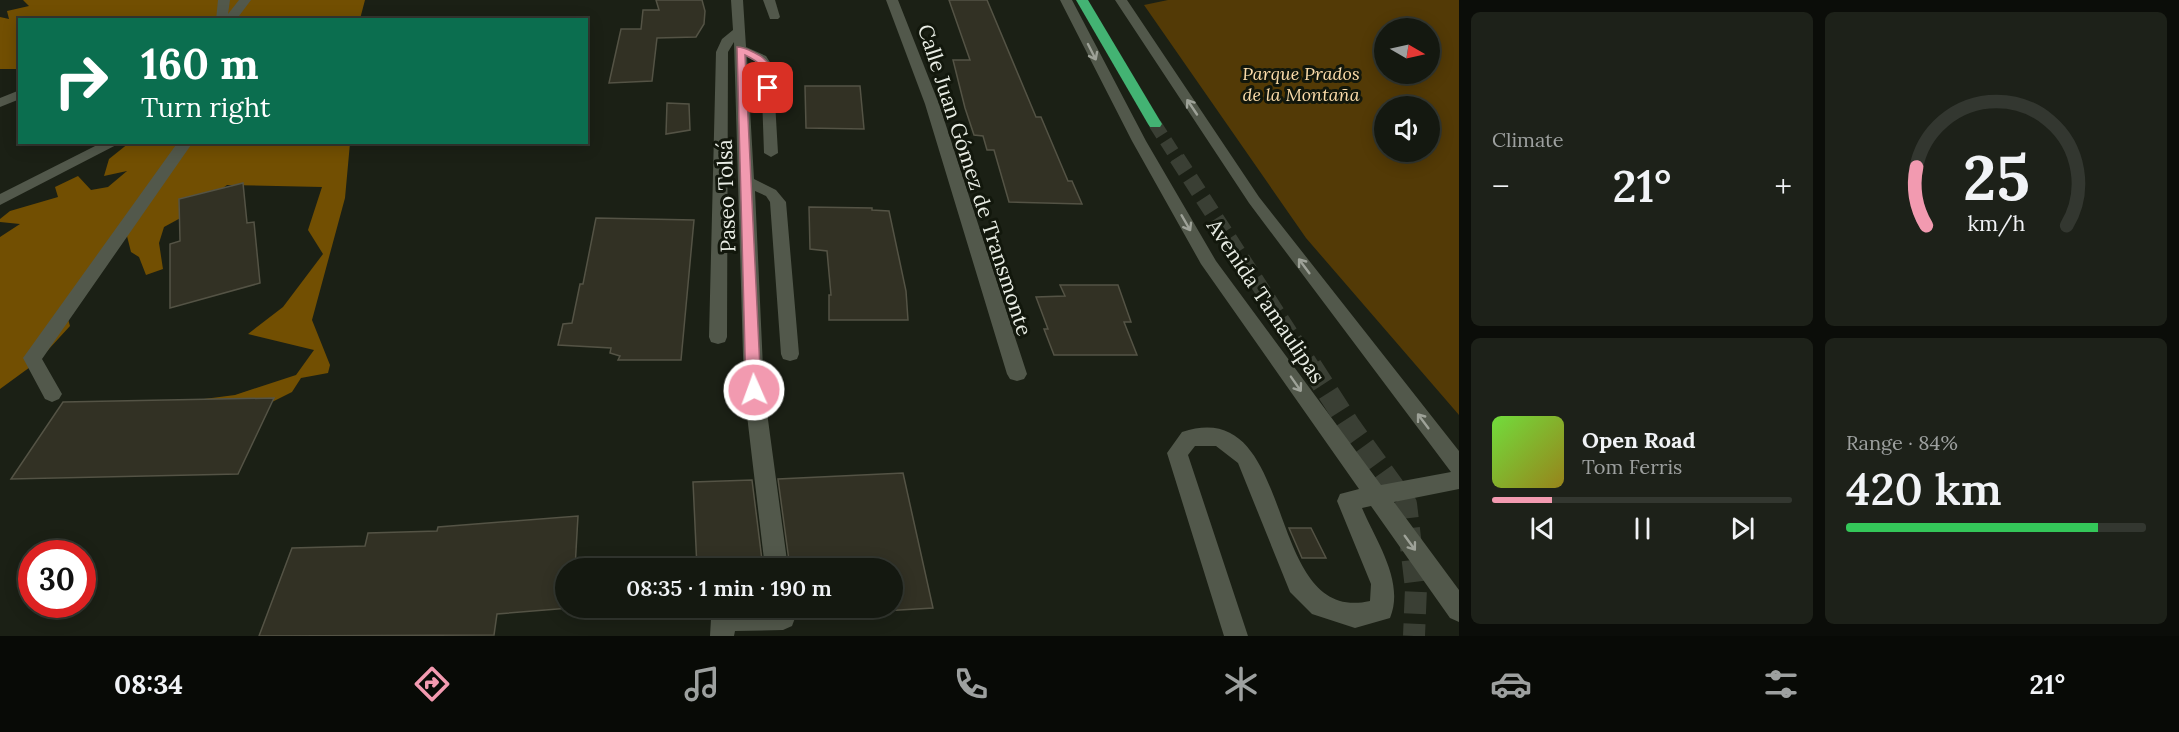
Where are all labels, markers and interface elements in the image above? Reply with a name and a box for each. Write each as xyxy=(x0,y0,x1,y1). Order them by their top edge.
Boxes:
north arrow xyxy=(1374,18,1440,84)
map controls xyxy=(1374,18,1440,162)
street label: Calle Juan Gómez de Transmonte xyxy=(912,21,1038,339)
text: 160 m xyxy=(141,37,259,91)
icon: right xyxy=(42,42,120,120)
one-way arrow xyxy=(1087,43,1099,61)
pin xyxy=(742,62,793,113)
park label: Parque Prados de la Montaña xyxy=(1242,62,1360,106)
icon: arrive xyxy=(751,71,784,104)
text: Turn right xyxy=(141,90,270,124)
button: sound xyxy=(1374,96,1440,162)
one-way arrow xyxy=(1185,99,1197,116)
text: Climate xyxy=(1492,127,1564,152)
text: 25 xyxy=(1963,137,2029,217)
street label: Paseo Tolsá xyxy=(711,139,741,253)
text: 21° xyxy=(1612,157,1672,214)
text: − xyxy=(1492,165,1510,207)
text: + xyxy=(1774,165,1792,207)
text: km/h xyxy=(1967,209,2025,237)
street label: Avenida Tamaulipas xyxy=(1200,213,1331,388)
one-way arrow xyxy=(1180,214,1192,231)
one-way arrow xyxy=(1298,258,1311,274)
position arrow xyxy=(722,358,786,422)
one-way arrow xyxy=(1289,376,1302,392)
one-way arrow xyxy=(1416,413,1429,429)
text: Open Road xyxy=(1582,426,1696,454)
text: Range · 84% xyxy=(1846,430,1958,455)
text: Tom Ferris xyxy=(1582,454,1682,479)
text: 420 km xyxy=(1846,460,2002,517)
icon: previous xyxy=(1526,512,1559,545)
icon: pause xyxy=(1626,512,1659,545)
icon: next xyxy=(1726,512,1759,545)
one-way arrow xyxy=(1403,534,1416,550)
speed limit sign: 30 xyxy=(18,540,96,618)
text: 08:35 · 1 min · 190 m xyxy=(626,574,832,602)
icon: directions xyxy=(411,663,453,705)
icon: music xyxy=(681,663,723,705)
icon: phone xyxy=(950,663,992,705)
icon: climate xyxy=(1220,663,1262,705)
icon: car xyxy=(1490,663,1532,705)
icon: filters xyxy=(1760,663,1802,705)
text: 08:34 xyxy=(114,667,183,701)
text: 21° xyxy=(2029,667,2065,701)

